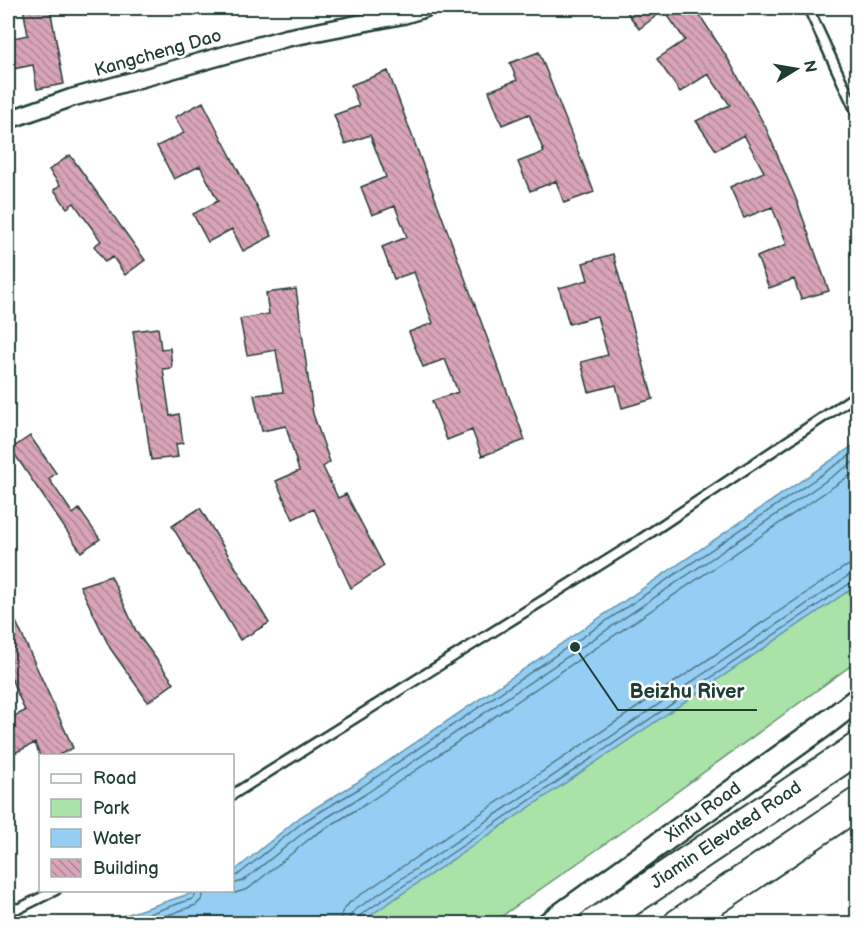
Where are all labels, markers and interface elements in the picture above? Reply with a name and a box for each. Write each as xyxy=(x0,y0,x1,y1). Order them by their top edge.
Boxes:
street label: Kangcheng Dao xyxy=(92,25,224,81)
north arrow xyxy=(766,39,826,99)
text: N xyxy=(799,59,820,74)
callout: Beizhu River xyxy=(618,672,757,710)
text: Beizhu River xyxy=(630,680,745,704)
legend xyxy=(39,754,234,892)
text: Road xyxy=(93,768,137,789)
street label: Jiamin Elevated Road xyxy=(647,777,805,893)
street label: Xinfu Road xyxy=(660,778,745,847)
text: Park xyxy=(93,798,129,819)
text: Water xyxy=(93,828,141,849)
text: Building xyxy=(93,858,159,879)

